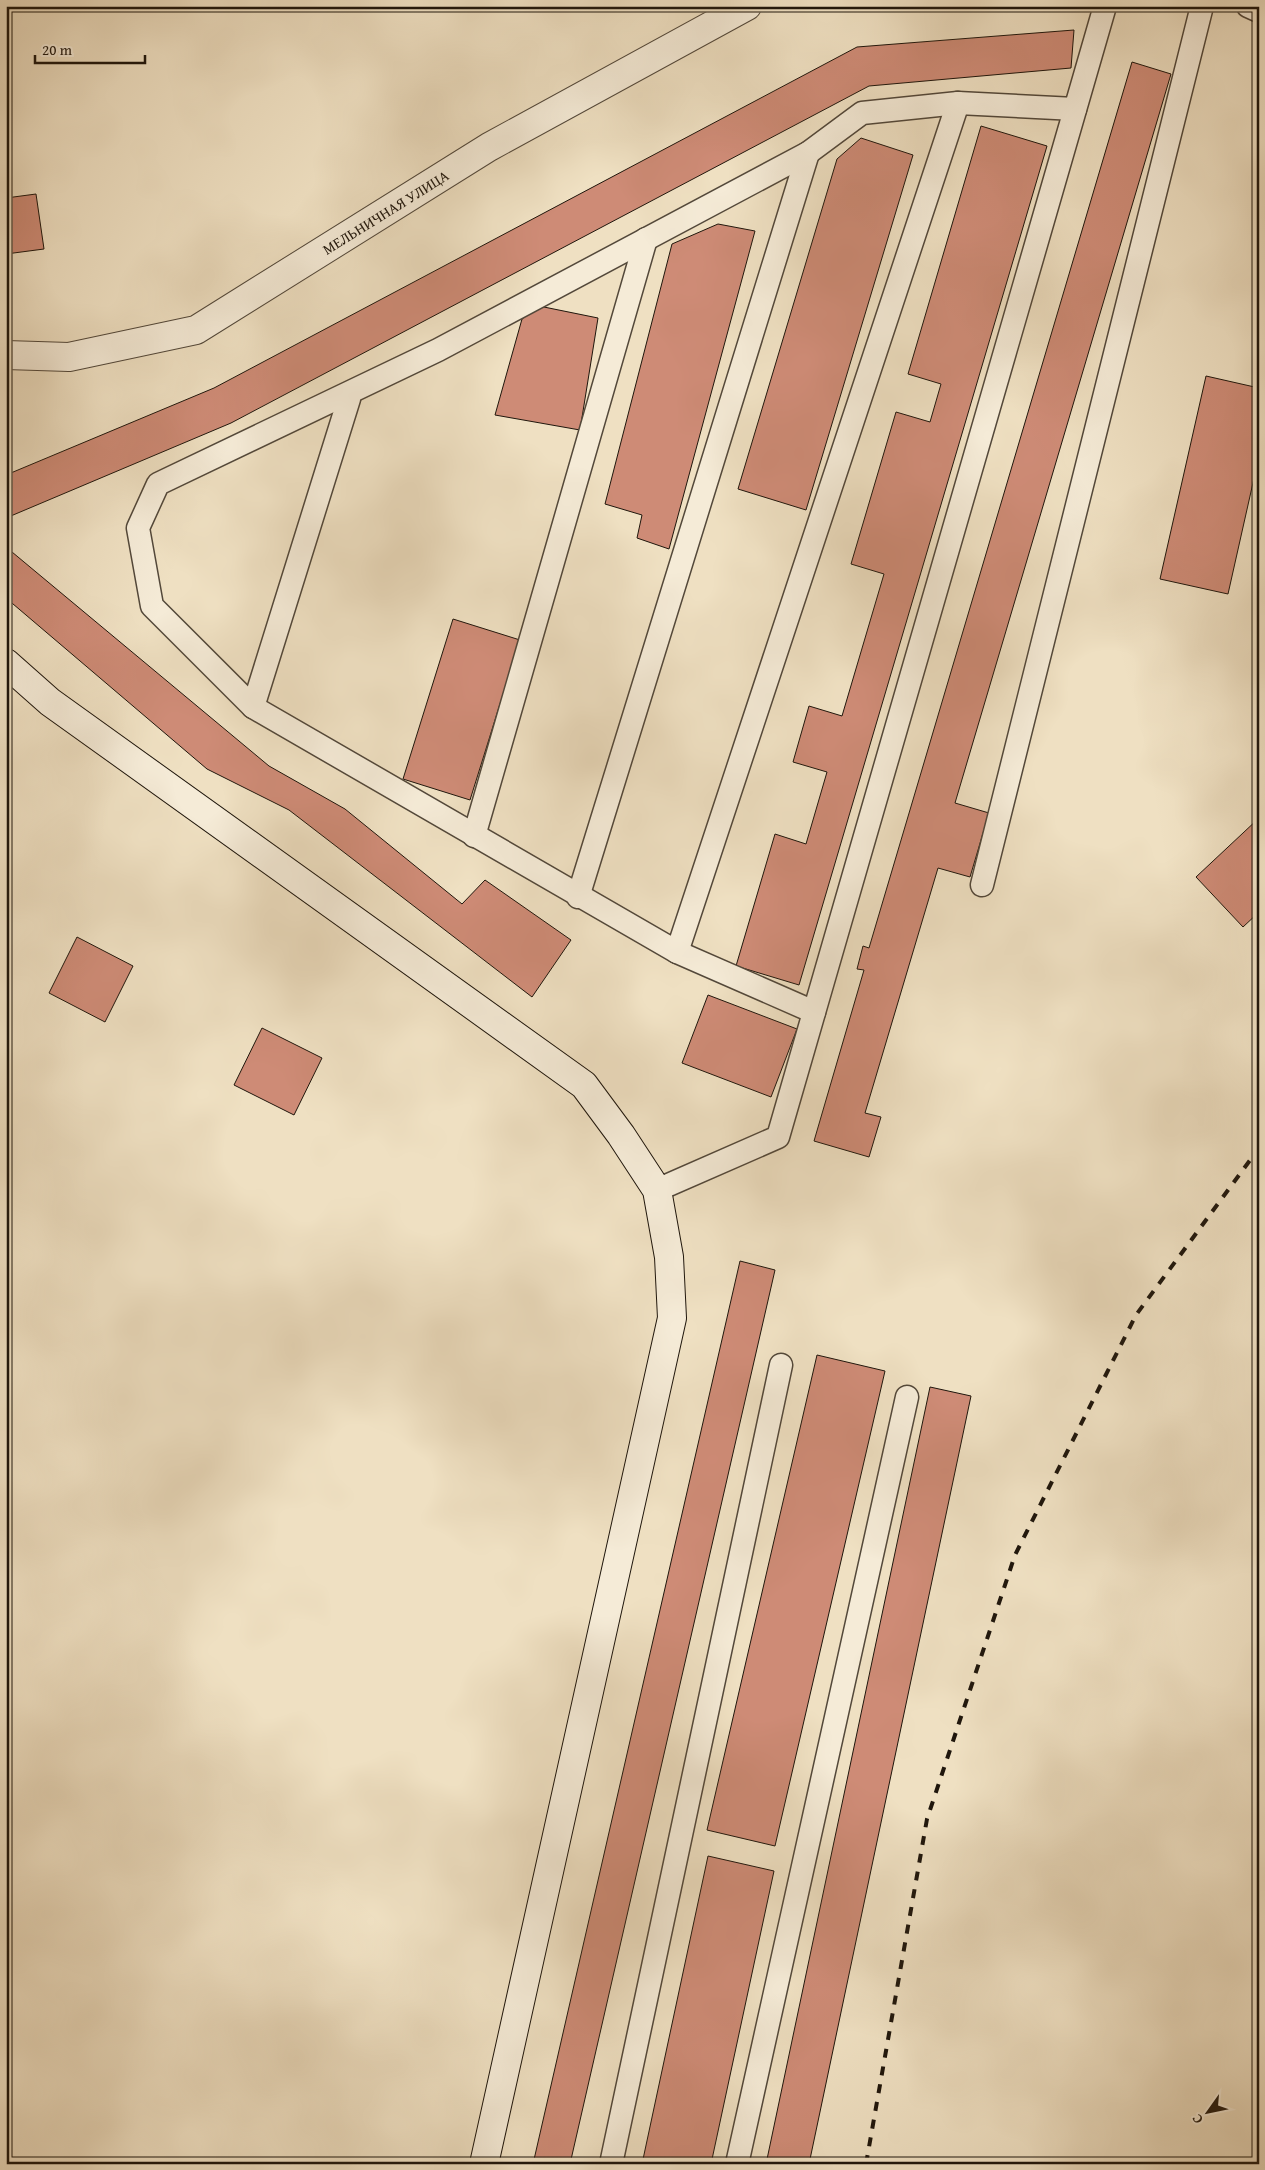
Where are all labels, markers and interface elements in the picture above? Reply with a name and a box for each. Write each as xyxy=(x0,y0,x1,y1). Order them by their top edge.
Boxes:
scale bar xyxy=(35,32,145,64)
text: 20 m xyxy=(42,39,73,60)
street label: МЕЛЬНИЧНАЯ УЛИЦА xyxy=(318,164,452,259)
north arrow xyxy=(1182,2088,1232,2138)
text: С xyxy=(1187,2110,1208,2128)

